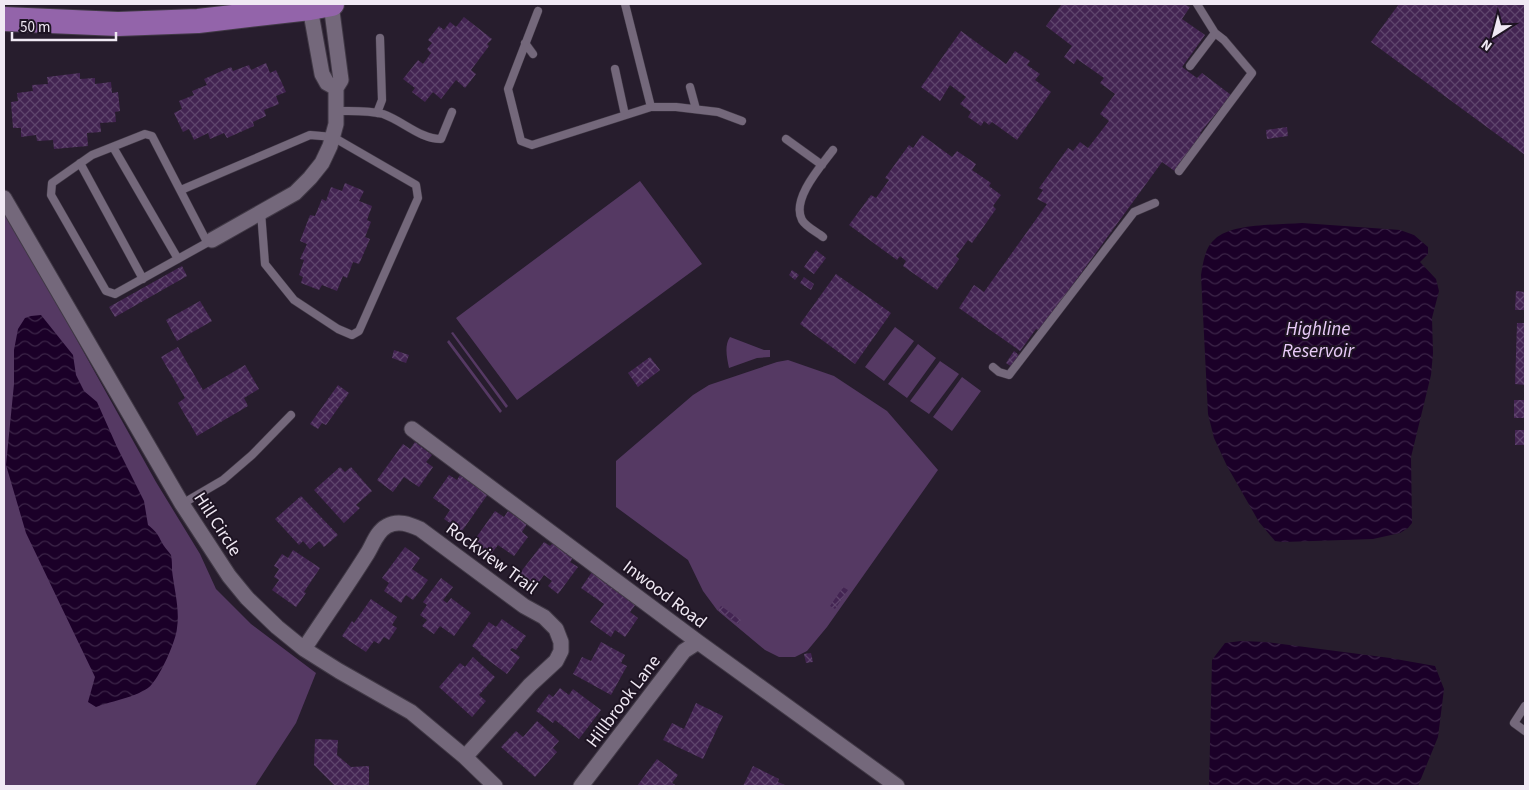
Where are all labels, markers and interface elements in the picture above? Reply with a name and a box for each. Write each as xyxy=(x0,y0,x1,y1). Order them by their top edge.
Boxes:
scale bar xyxy=(12,10,116,42)
north arrow xyxy=(1469,10,1519,60)
text: 50 m xyxy=(20,17,50,38)
text: N xyxy=(1477,34,1497,56)
water label: Highline Reservoir xyxy=(1282,316,1356,365)
street label: Hill Circle xyxy=(188,488,248,561)
street label: Rockview Trail xyxy=(441,517,543,600)
street label: Inwood Road xyxy=(618,555,712,634)
street label: Hillbrook Lane xyxy=(580,650,667,753)

